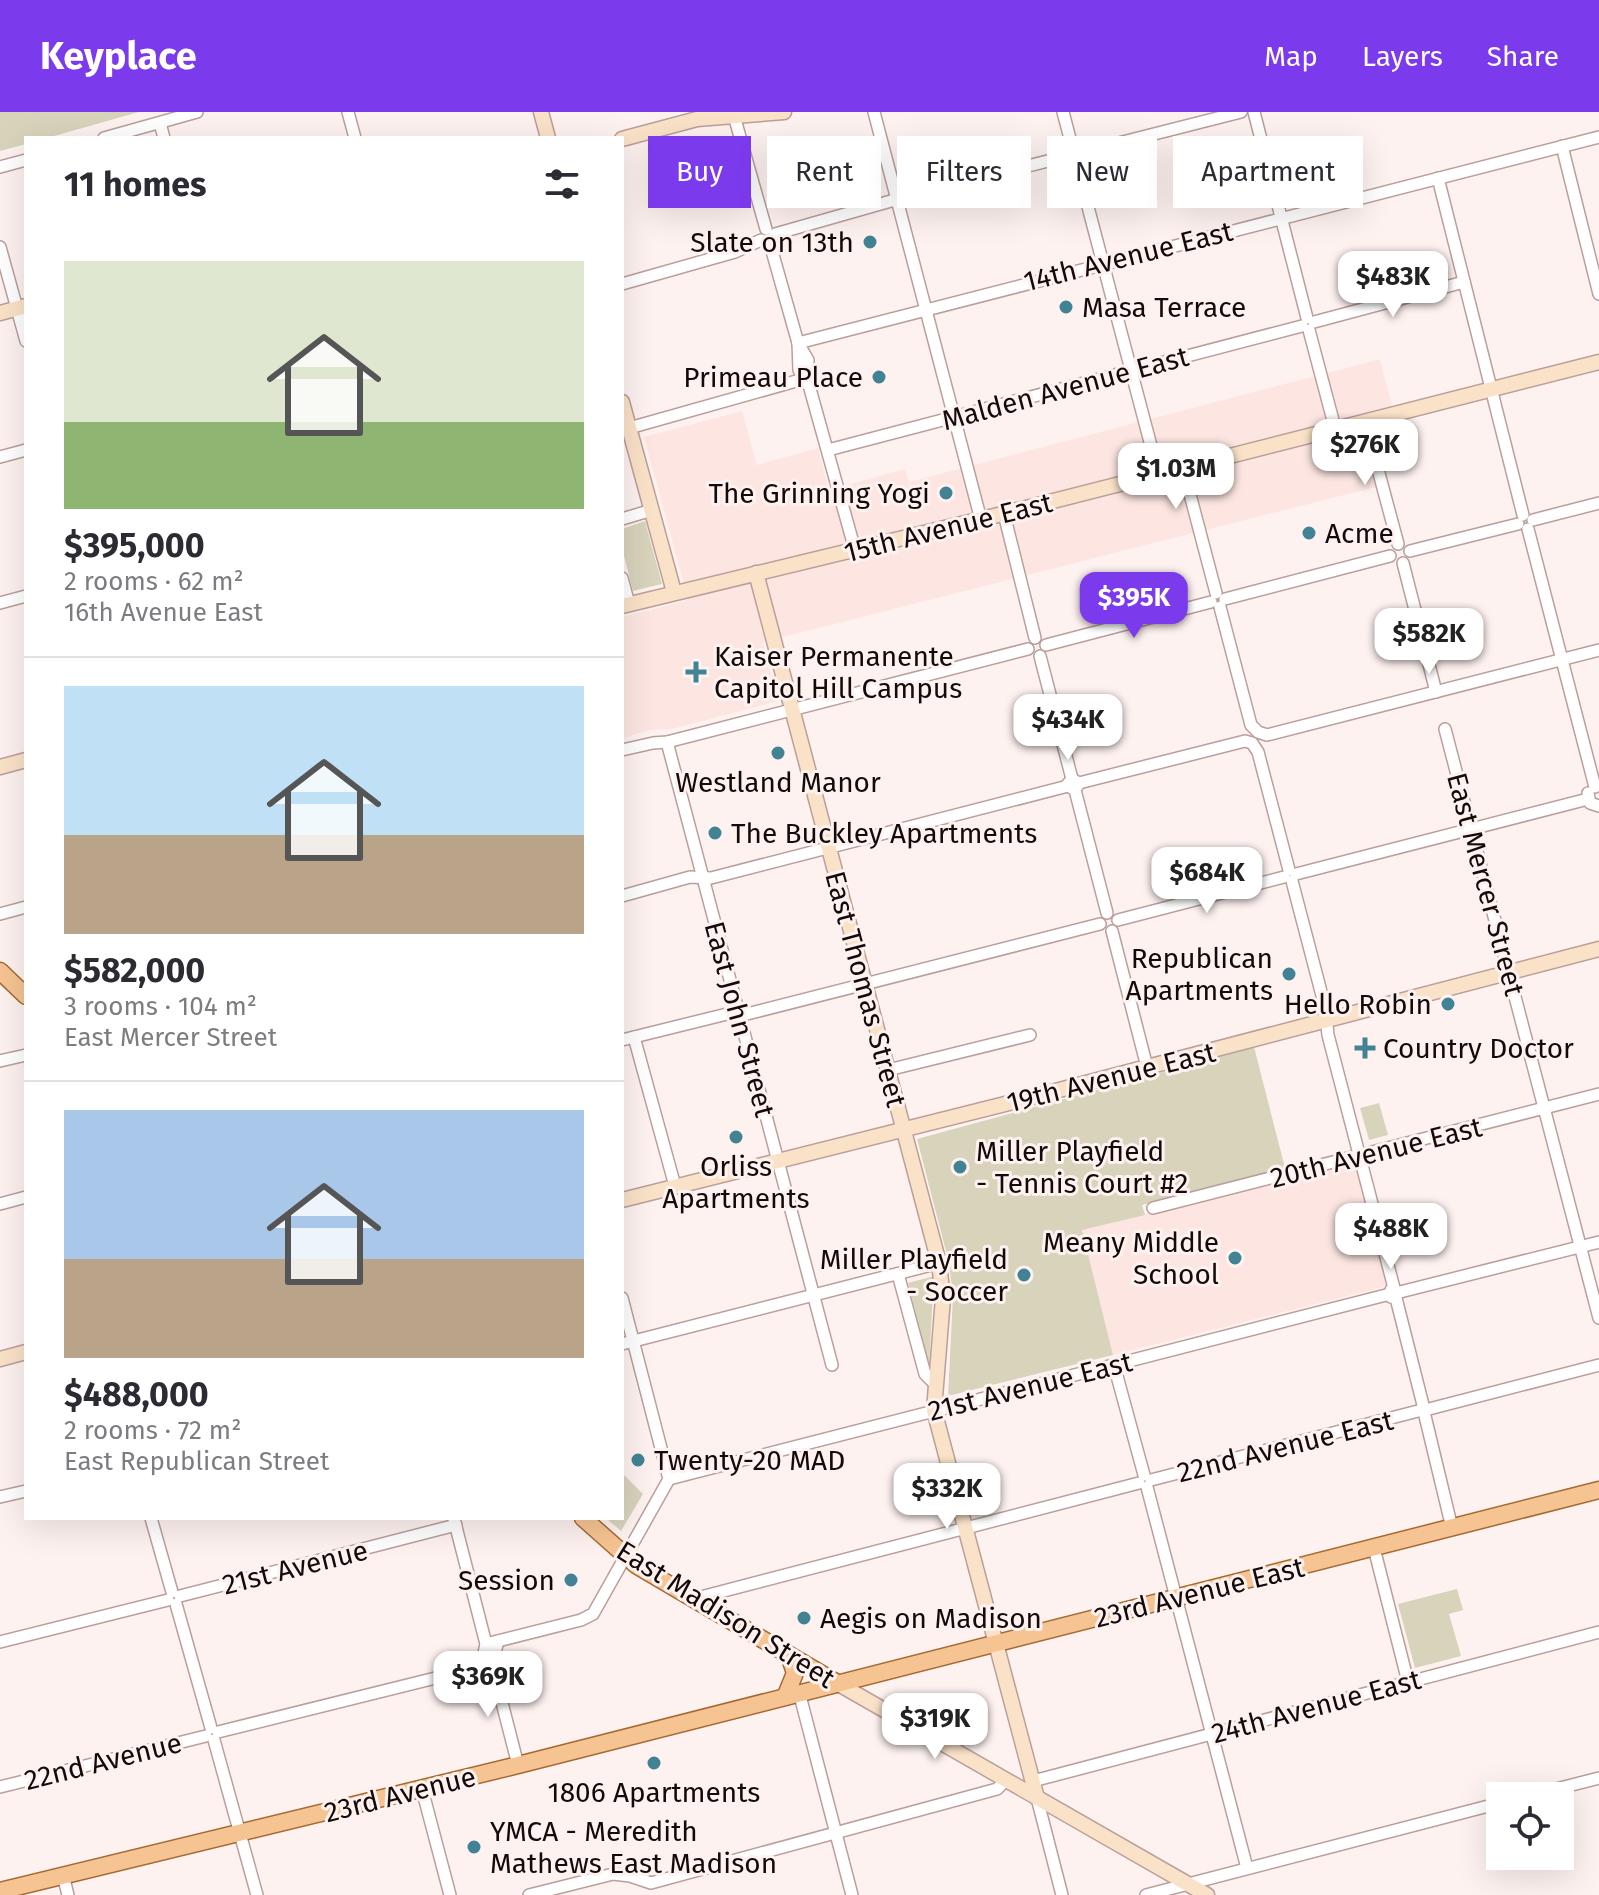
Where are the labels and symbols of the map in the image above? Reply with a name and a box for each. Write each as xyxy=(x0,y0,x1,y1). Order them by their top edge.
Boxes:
street label: 14th Avenue East xyxy=(1020,214,1237,298)
place label: Slate on 13th xyxy=(690,226,854,259)
marker: Slate on 13th xyxy=(861,233,879,251)
pin: $483K xyxy=(1337,251,1449,319)
place label: Masa Terrace xyxy=(1082,291,1246,324)
marker: Masa Terrace xyxy=(1057,298,1075,316)
street label: Malden Avenue East xyxy=(938,339,1193,437)
place label: Primeau Place xyxy=(683,361,863,394)
marker: Primeau Place xyxy=(870,368,888,386)
pin: $276K xyxy=(1309,419,1421,487)
pin: $1.03M xyxy=(1111,443,1241,511)
place label: The Grinning Yogi xyxy=(708,477,930,510)
marker: The Grinning Yogi xyxy=(937,484,955,502)
street label: 15th Avenue East xyxy=(841,485,1056,569)
place label: Acme xyxy=(1325,517,1394,550)
marker: Acme xyxy=(1300,524,1318,542)
pin: $395K xyxy=(1078,572,1190,640)
pin: $582K xyxy=(1373,608,1485,676)
place label: Kaiser Permanente Capitol Hill Campus xyxy=(714,640,962,705)
marker: Kaiser Permanente Capitol Hill Campus xyxy=(685,661,707,683)
pin: $434K xyxy=(1012,694,1124,762)
marker: Westland Manor xyxy=(769,744,787,762)
place label: Westland Manor xyxy=(675,766,881,799)
street label: East Mercer Street xyxy=(1440,769,1531,1000)
place label: The Buckley Apartments xyxy=(731,817,1037,850)
marker: The Buckley Apartments xyxy=(706,824,724,842)
pin: $684K xyxy=(1151,847,1263,915)
street label: East Thomas Street xyxy=(818,868,913,1112)
street label: East John Street xyxy=(698,918,782,1121)
place label: Republican Apartments xyxy=(1126,942,1273,1007)
marker: Republican Apartments xyxy=(1280,965,1298,983)
place label: Hello Robin xyxy=(1284,988,1432,1021)
marker: Hello Robin xyxy=(1439,995,1457,1013)
place label: Country Doctor xyxy=(1383,1032,1574,1065)
street label: 19th Avenue East xyxy=(1003,1035,1220,1119)
marker: Country Doctor xyxy=(1354,1037,1376,1059)
street label: 20th Avenue East xyxy=(1267,1110,1486,1195)
marker: Orliss Apartments xyxy=(727,1128,745,1146)
place label: Miller Playfield - Tennis Court #2 xyxy=(976,1135,1188,1200)
place label: Orliss Apartments xyxy=(662,1150,810,1215)
marker: Miller Playfield - Tennis Court #2 xyxy=(951,1158,969,1176)
pin: $488K xyxy=(1335,1203,1447,1271)
place label: Meany Middle School xyxy=(1043,1226,1219,1291)
place label: Miller Playfield - Soccer xyxy=(820,1243,1008,1308)
marker: Meany Middle School xyxy=(1226,1249,1244,1267)
marker: Miller Playfield - Soccer xyxy=(1015,1266,1033,1284)
street label: 21st Avenue East xyxy=(925,1345,1136,1428)
street label: 22nd Avenue East xyxy=(1174,1403,1397,1489)
place label: Twenty-20 MAD xyxy=(654,1444,845,1477)
marker: Twenty-20 MAD xyxy=(629,1451,647,1469)
pin: $332K xyxy=(891,1463,1003,1531)
street label: 21st Avenue xyxy=(219,1533,371,1601)
street label: East Madison Street xyxy=(611,1534,842,1695)
street label: 23rd Avenue East xyxy=(1091,1550,1308,1634)
place label: Session xyxy=(458,1564,555,1597)
marker: Session xyxy=(562,1571,580,1589)
place label: Aegis on Madison xyxy=(820,1602,1042,1635)
marker: Aegis on Madison xyxy=(795,1609,813,1627)
pin: $369K xyxy=(432,1651,544,1719)
street label: 24th Avenue East xyxy=(1208,1662,1425,1750)
pin: $319K xyxy=(879,1693,991,1761)
street label: 22nd Avenue xyxy=(21,1726,185,1797)
marker: 1806 Apartments xyxy=(645,1754,663,1772)
street label: 23rd Avenue xyxy=(321,1760,479,1829)
place label: 1806 Apartments xyxy=(548,1776,760,1809)
place label: YMCA - Meredith Mathews East Madison xyxy=(490,1815,777,1880)
marker: YMCA - Meredith Mathews East Madison xyxy=(465,1838,483,1856)

